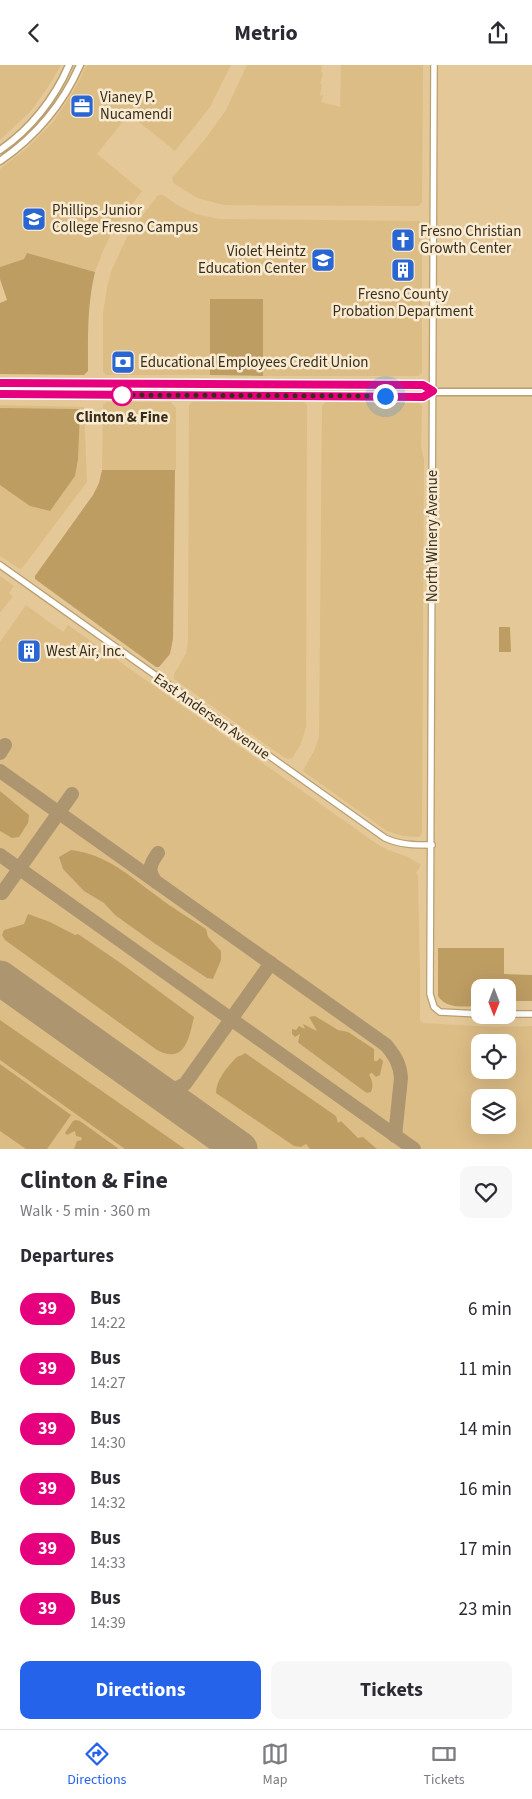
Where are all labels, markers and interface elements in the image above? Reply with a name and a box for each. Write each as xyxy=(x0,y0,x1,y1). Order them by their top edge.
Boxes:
text: Metrio xyxy=(234,17,298,49)
icon: back xyxy=(20,19,48,47)
icon: share xyxy=(484,19,512,47)
place label: Vianey P. Nucamendi xyxy=(100,87,172,125)
office icon: Vianey P. Nucamendi xyxy=(69,93,95,119)
place label: Phillips Junior College Fresno Campus xyxy=(52,200,198,238)
school or university icon: Phillips Junior College Fresno Campus xyxy=(21,206,47,232)
place label: Fresno Christian Growth Center xyxy=(420,221,521,259)
church icon: Fresno Christian Growth Center xyxy=(390,227,416,253)
place label: Violet Heintz Education Center xyxy=(198,241,307,279)
school or university icon: Violet Heintz Education Center xyxy=(310,247,336,273)
building icon: Fresno County Probation Department xyxy=(390,257,416,283)
place label: Fresno County Probation Department xyxy=(333,284,473,322)
bank icon: Educational Employees Credit Union xyxy=(110,349,136,375)
place label: Educational Employees Credit Union xyxy=(140,352,369,373)
marker: Clinton & Fine xyxy=(111,384,133,406)
your location xyxy=(373,384,398,409)
place label: Clinton & Fine xyxy=(76,407,168,428)
street label: North Winery Avenue xyxy=(422,470,443,602)
building icon: West Air, Inc. xyxy=(16,638,42,664)
place label: West Air, Inc. xyxy=(46,641,125,662)
street label: East Andersen Avenue xyxy=(149,668,274,765)
north arrow xyxy=(471,979,516,1024)
map controls xyxy=(471,979,516,1134)
button: locate xyxy=(471,1034,516,1079)
button: layers xyxy=(471,1089,516,1134)
text: Clinton & Fine xyxy=(20,1163,168,1198)
button: heart xyxy=(460,1166,512,1218)
text: Walk · 5 min · 360 m xyxy=(20,1200,151,1222)
text: Departures xyxy=(20,1243,114,1270)
text: Bus xyxy=(90,1285,121,1312)
text: 39 xyxy=(38,1296,57,1321)
text: 6 min xyxy=(468,1296,512,1323)
text: 14:22 xyxy=(90,1312,126,1334)
text: Bus xyxy=(90,1345,121,1372)
text: 39 xyxy=(38,1356,57,1381)
text: 11 min xyxy=(458,1356,512,1383)
text: 14:27 xyxy=(90,1372,126,1394)
text: Bus xyxy=(90,1405,121,1432)
text: 39 xyxy=(38,1416,57,1441)
text: 14 min xyxy=(458,1416,512,1443)
text: 14:30 xyxy=(90,1432,126,1454)
text: Bus xyxy=(90,1465,121,1492)
text: 39 xyxy=(38,1476,57,1501)
text: 16 min xyxy=(458,1476,512,1503)
text: 14:32 xyxy=(90,1492,126,1514)
text: Bus xyxy=(90,1525,121,1552)
text: 39 xyxy=(38,1536,57,1561)
text: 17 min xyxy=(458,1536,512,1563)
text: 14:33 xyxy=(90,1552,126,1574)
text: Bus xyxy=(90,1585,121,1612)
text: 39 xyxy=(38,1596,57,1621)
text: 23 min xyxy=(458,1596,512,1623)
text: 14:39 xyxy=(90,1612,126,1634)
button: Directions xyxy=(20,1661,261,1719)
button: Tickets xyxy=(271,1661,512,1719)
tab: Directions xyxy=(67,1740,126,1790)
tab: Map xyxy=(261,1740,289,1790)
tab: Tickets xyxy=(423,1740,465,1790)

